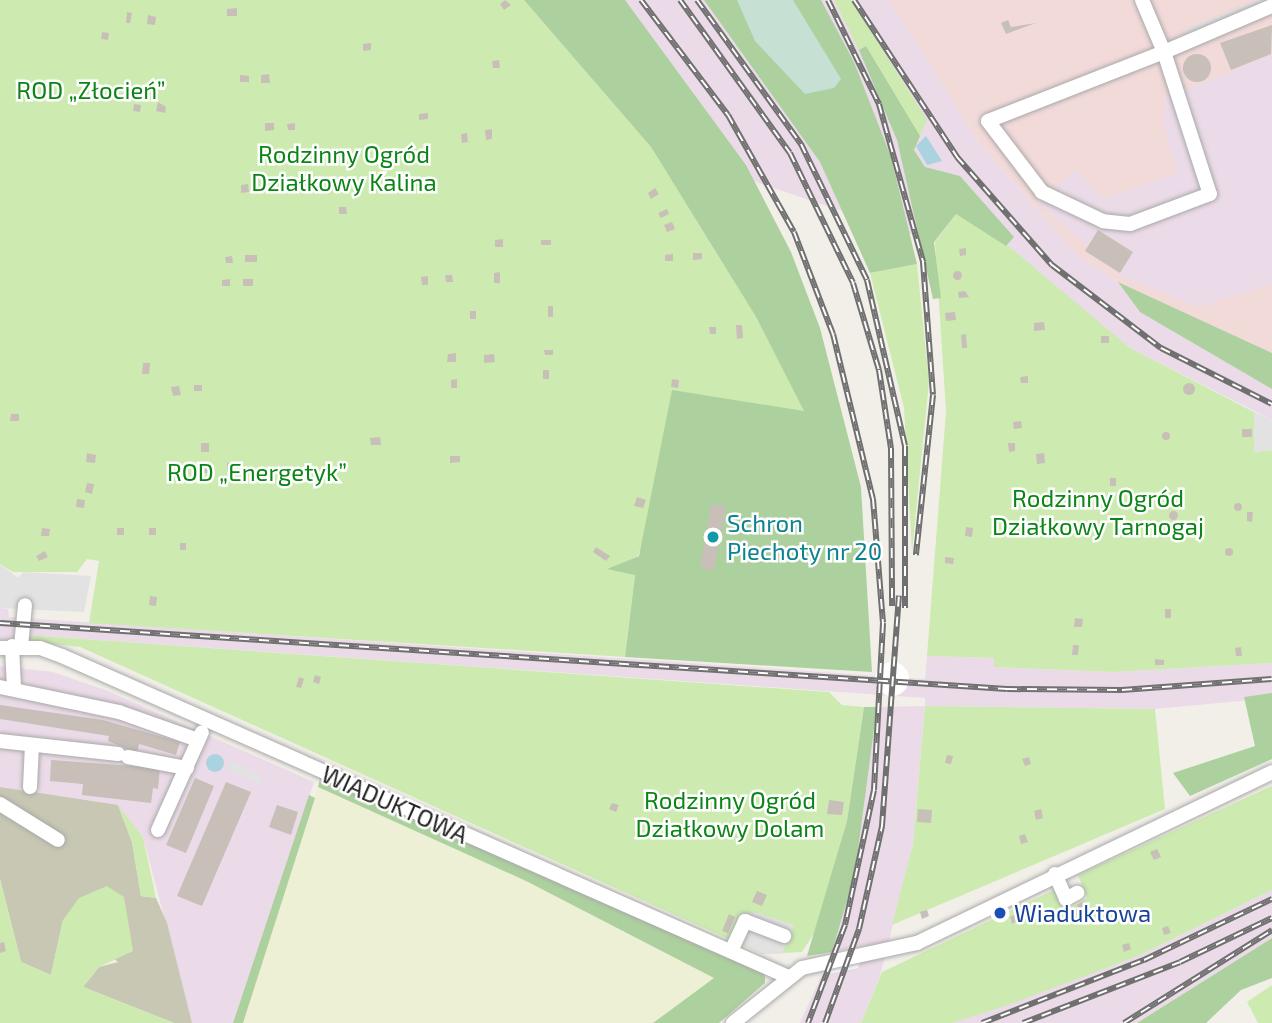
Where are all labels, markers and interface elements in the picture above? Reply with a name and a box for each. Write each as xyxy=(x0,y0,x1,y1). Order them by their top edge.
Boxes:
park label: ROD „Złocień” xyxy=(16,76,166,104)
park label: Rodzinny Ogród Działkowy Kalina xyxy=(251,140,437,196)
park label: ROD „Energetyk” xyxy=(167,458,347,486)
park label: Rodzinny Ogród Działkowy Tarnogaj xyxy=(992,484,1204,540)
place label: Schron Piechoty nr 20 xyxy=(727,509,883,565)
marker: Schron Piechoty nr 20 xyxy=(705,529,721,545)
street label: WIADUKTOWA xyxy=(317,759,473,849)
park label: Rodzinny Ogród Działkowy Dolam xyxy=(635,786,825,842)
place label: Wiaduktowa xyxy=(1014,899,1151,927)
marker: Wiaduktowa xyxy=(992,905,1008,921)

